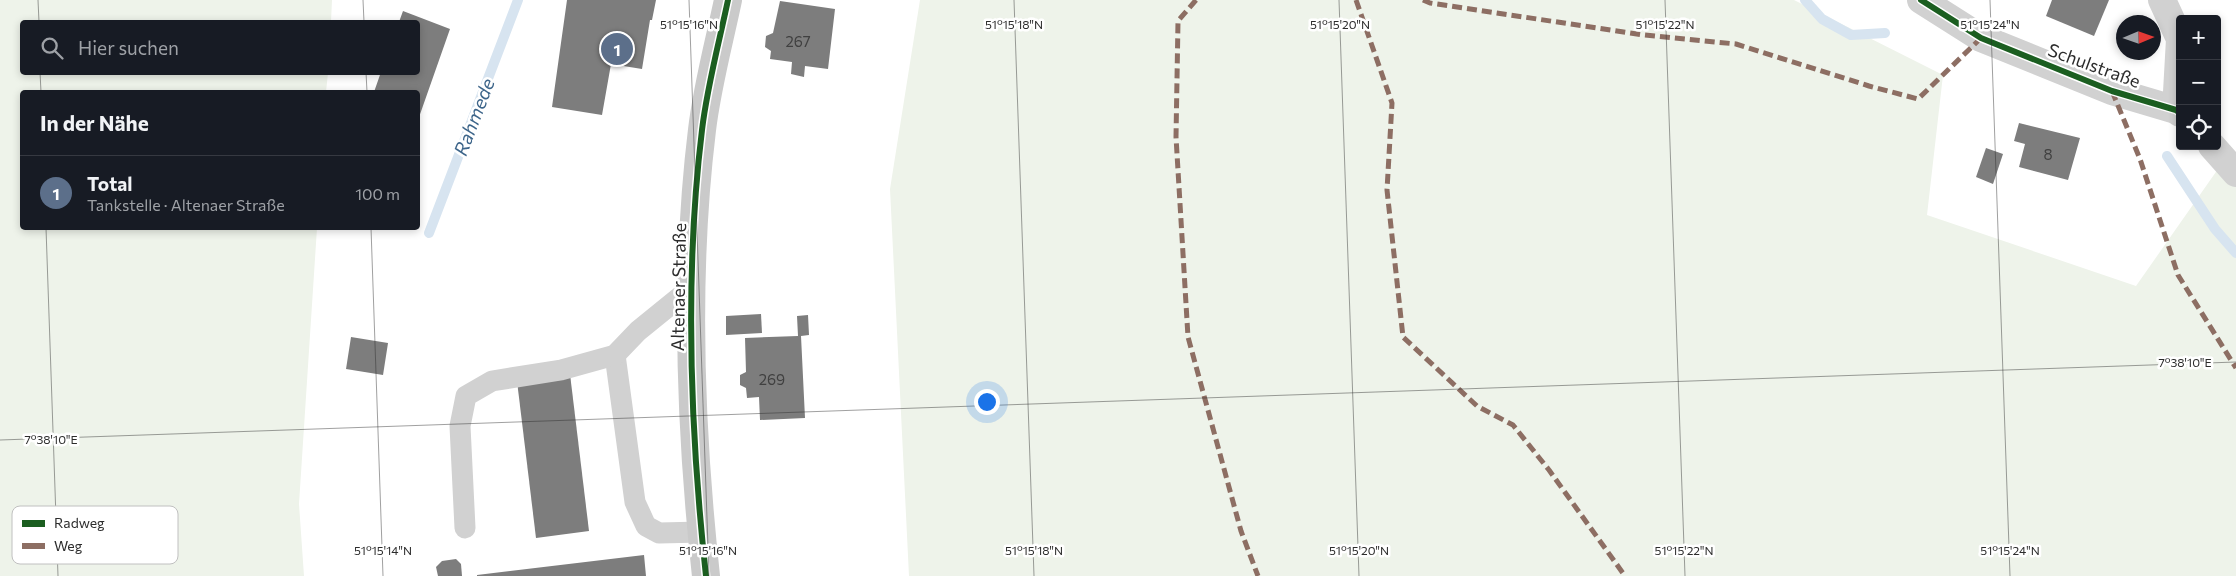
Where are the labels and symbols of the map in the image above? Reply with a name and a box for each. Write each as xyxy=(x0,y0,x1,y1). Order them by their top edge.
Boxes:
north arrow xyxy=(2116,15,2161,60)
text: 51°15'16"N xyxy=(660,17,718,31)
text: 51°15'18"N xyxy=(985,17,1043,31)
text: 51°15'20"N xyxy=(1310,17,1370,31)
text: 51°15'22"N xyxy=(1635,17,1695,31)
text: 51°15'24"N xyxy=(1960,17,2020,31)
pin: 1 xyxy=(601,30,633,68)
house number: 267 xyxy=(785,32,811,50)
street label: Schulstraße xyxy=(2045,38,2144,92)
water label: Rahmede xyxy=(448,75,499,159)
house number: 8 xyxy=(2043,145,2053,163)
street label: Altenaer Straße xyxy=(666,223,690,351)
text: 7°38'10"E xyxy=(2158,355,2212,369)
house number: 269 xyxy=(759,370,785,388)
your location xyxy=(974,389,1000,415)
text: 7°38'10"E xyxy=(24,432,78,446)
legend xyxy=(12,506,178,564)
text: Radweg xyxy=(54,514,105,531)
text: Weg xyxy=(54,537,83,554)
text: 51°15'14"N xyxy=(354,543,412,557)
text: 51°15'16"N xyxy=(679,543,737,557)
text: 51°15'18"N xyxy=(1005,543,1063,557)
text: 51°15'20"N xyxy=(1329,543,1389,557)
text: 51°15'22"N xyxy=(1654,543,1714,557)
text: 51°15'24"N xyxy=(1980,543,2040,557)

